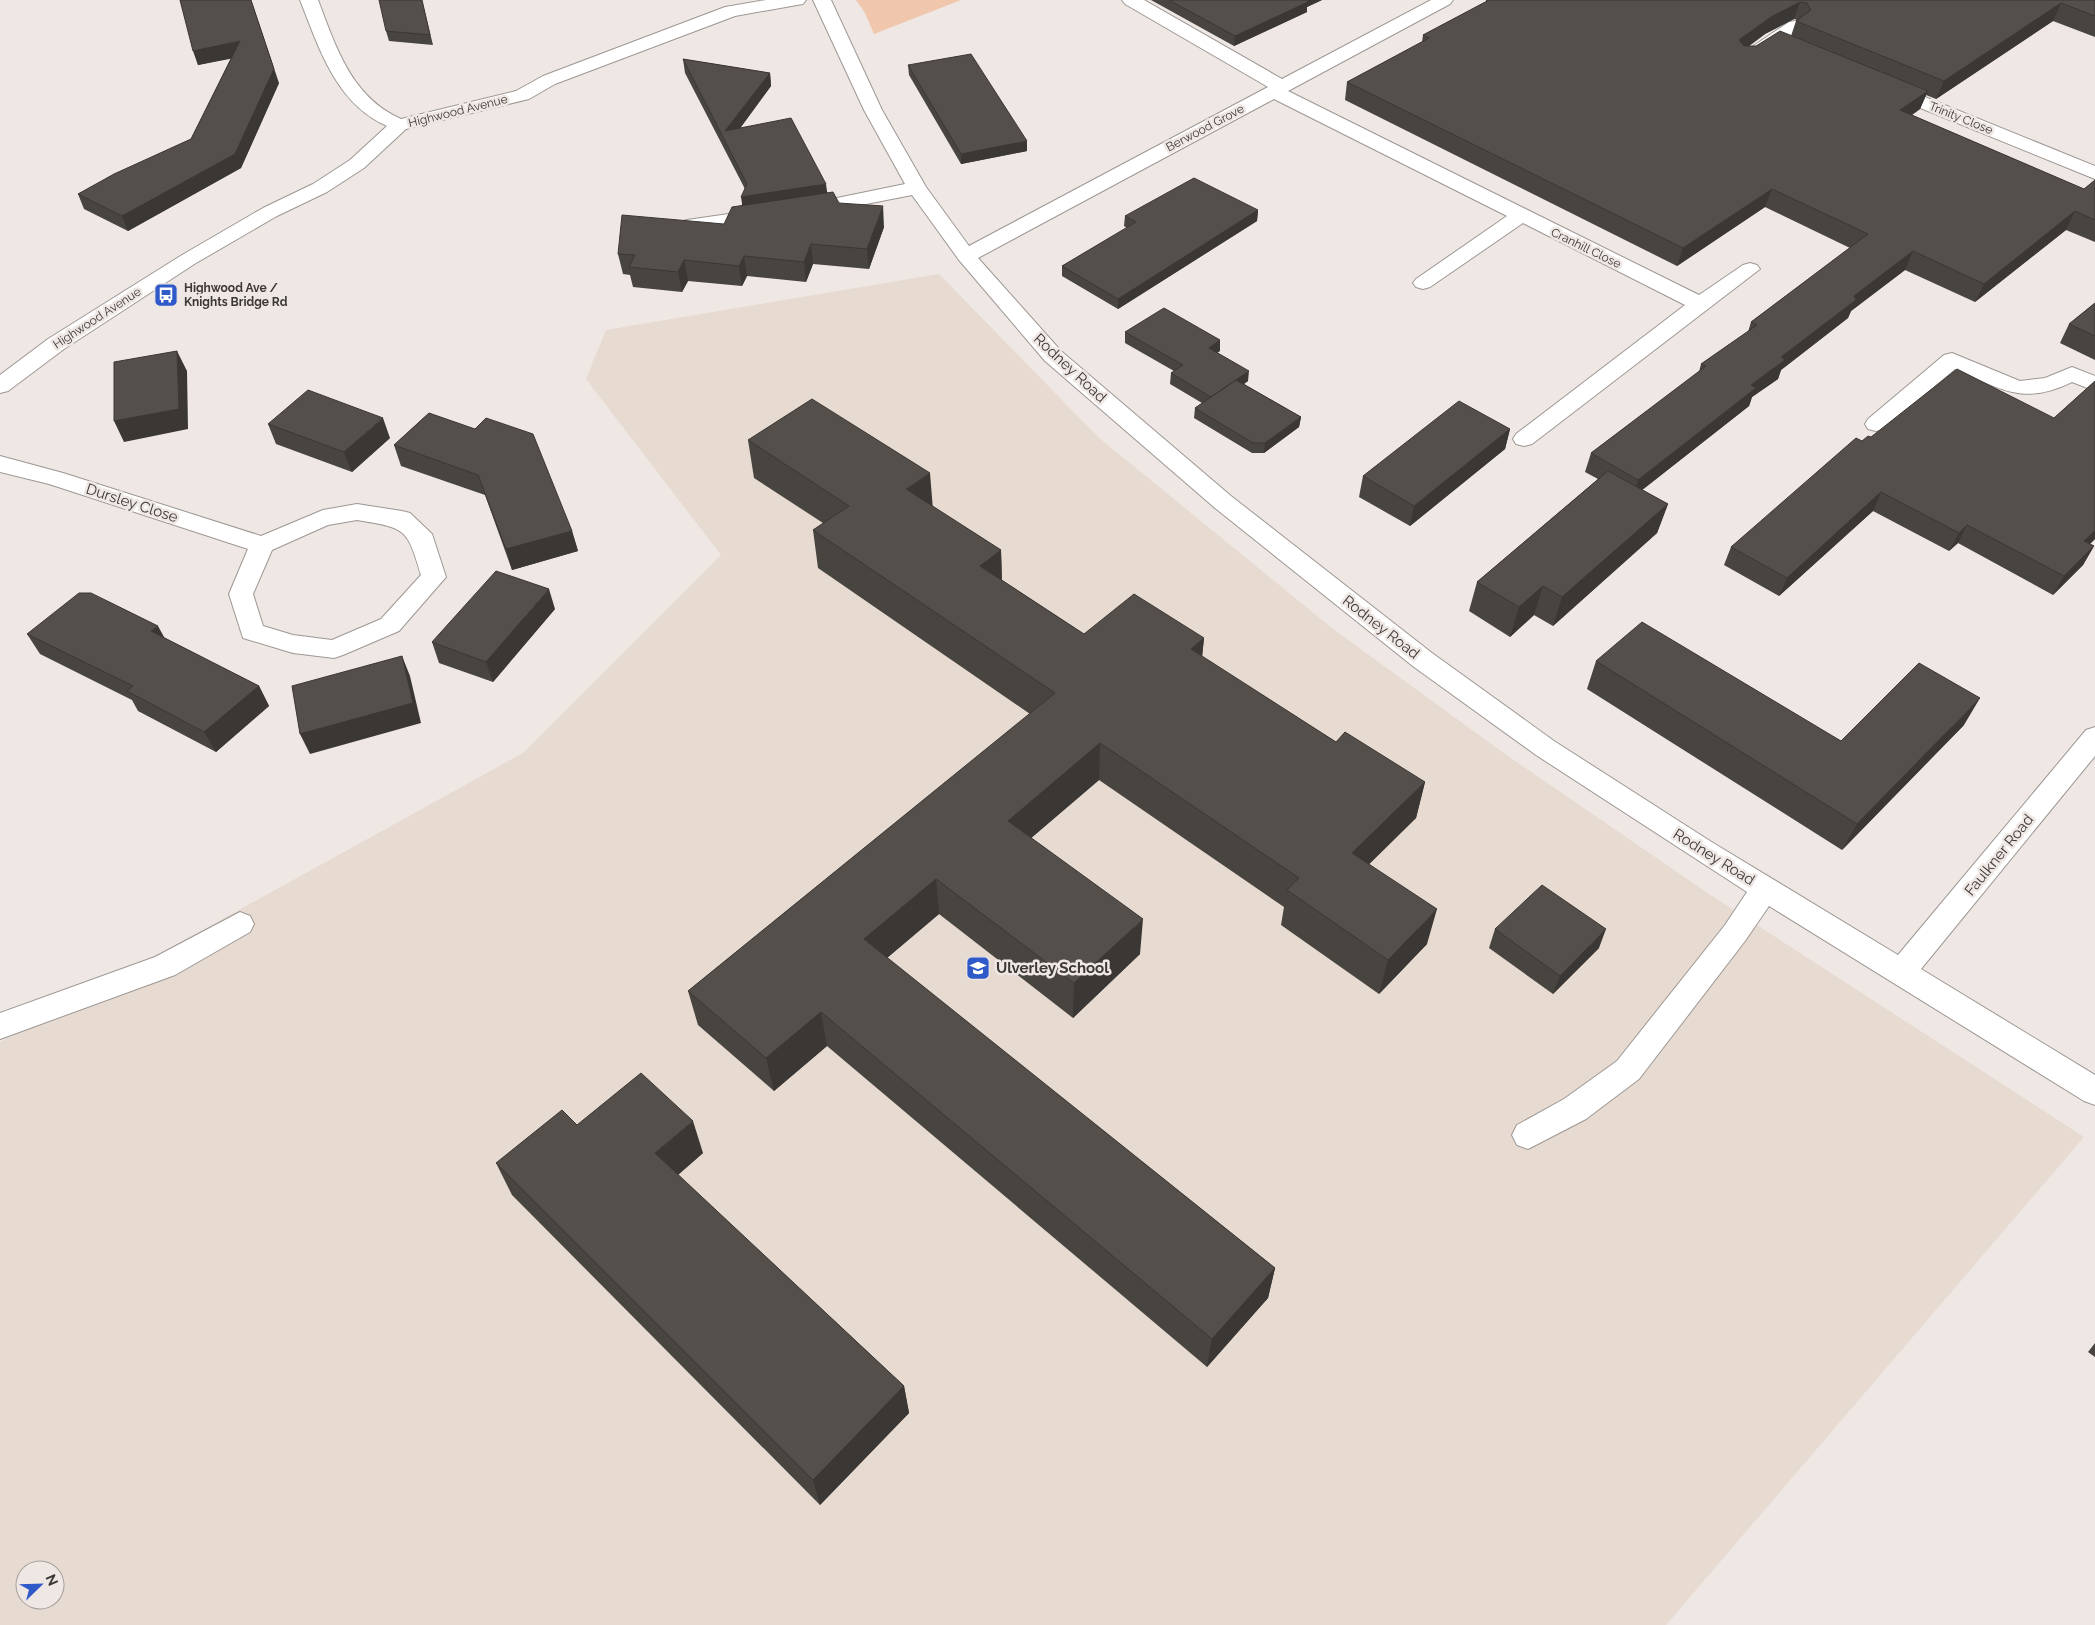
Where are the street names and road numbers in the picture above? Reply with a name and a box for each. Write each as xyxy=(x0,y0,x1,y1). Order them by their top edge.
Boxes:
street label: Highwood Avenue xyxy=(407,92,509,130)
street label: Trinity Close xyxy=(1927,99,1995,137)
street label: Berwood Grove xyxy=(1164,102,1246,154)
street label: Cranhill Close xyxy=(1549,225,1623,271)
street label: Highwood Avenue xyxy=(50,284,144,352)
street label: Rodney Road xyxy=(1030,330,1110,406)
street label: Dursley Close xyxy=(84,480,180,526)
street label: Rodney Road xyxy=(1339,591,1423,663)
street label: Faulkner Road xyxy=(1961,811,2037,899)
street label: Rodney Road xyxy=(1670,825,1758,889)

